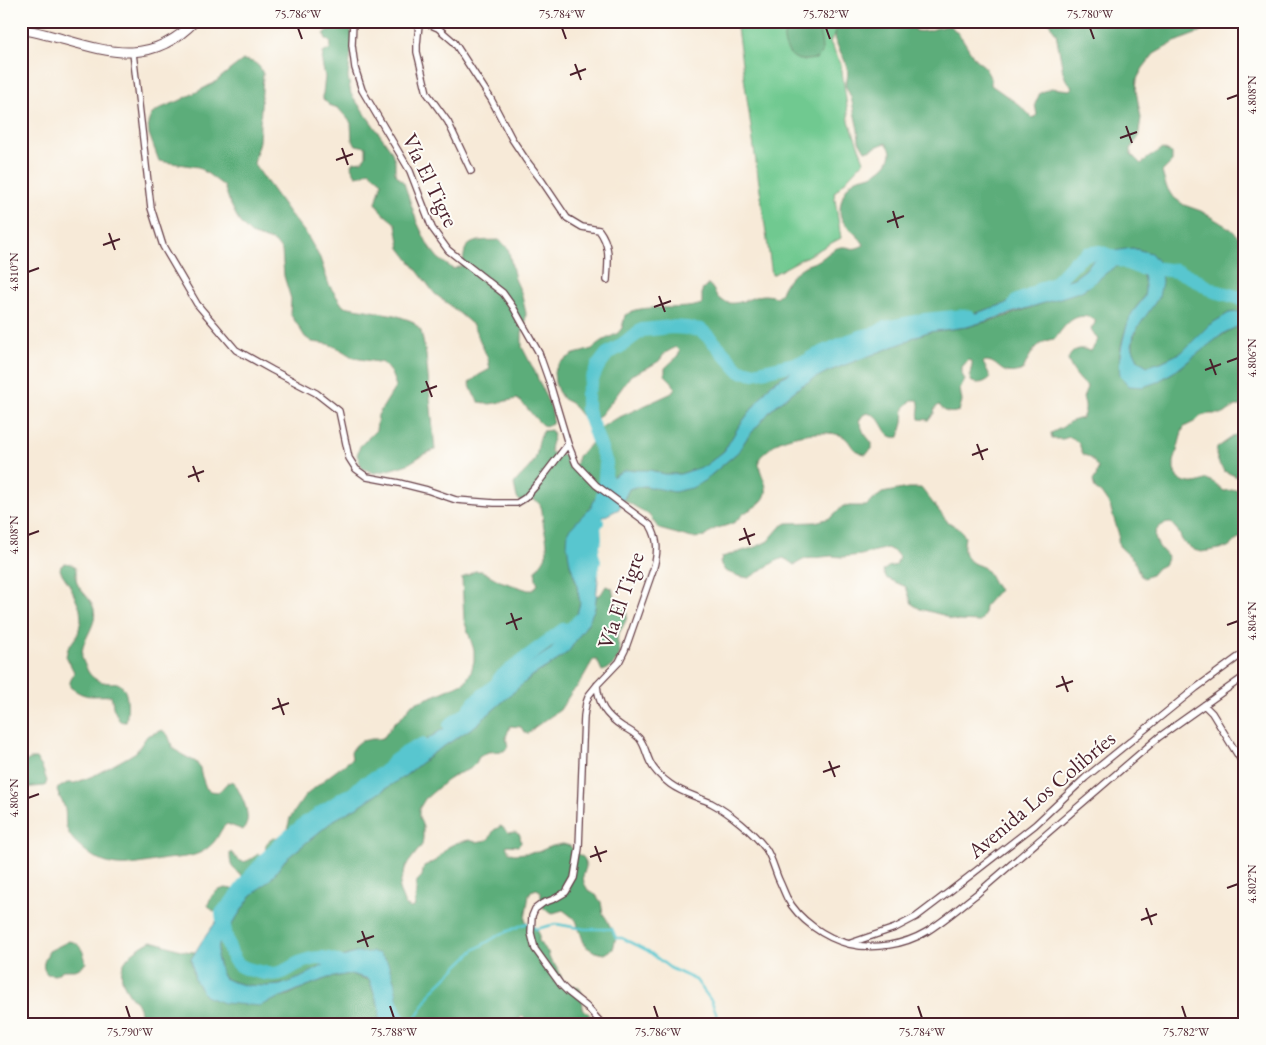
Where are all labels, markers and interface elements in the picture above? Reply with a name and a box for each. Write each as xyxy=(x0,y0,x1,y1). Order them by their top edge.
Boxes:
text: 75.786°W xyxy=(275,6,322,22)
text: 75.784°W xyxy=(539,6,586,22)
text: 75.782°W xyxy=(803,6,850,22)
text: 75.780°W xyxy=(1067,6,1114,22)
text: 4.808°N xyxy=(1244,75,1260,114)
street label: Vía El Tigre xyxy=(395,129,466,232)
text: 4.810°N xyxy=(6,252,22,291)
text: 4.806°N xyxy=(1244,338,1260,377)
text: 4.808°N xyxy=(6,515,22,554)
street label: Vía El Tigre xyxy=(590,547,651,652)
text: 4.804°N xyxy=(1244,601,1260,640)
street label: Avenida Los Colibríes xyxy=(961,724,1121,865)
text: 4.806°N xyxy=(6,778,22,817)
text: 4.802°N xyxy=(1244,864,1260,903)
text: 75.790°W xyxy=(107,1024,154,1040)
text: 75.788°W xyxy=(371,1024,418,1040)
text: 75.786°W xyxy=(635,1024,682,1040)
text: 75.784°W xyxy=(899,1024,946,1040)
text: 75.782°W xyxy=(1163,1024,1210,1040)

